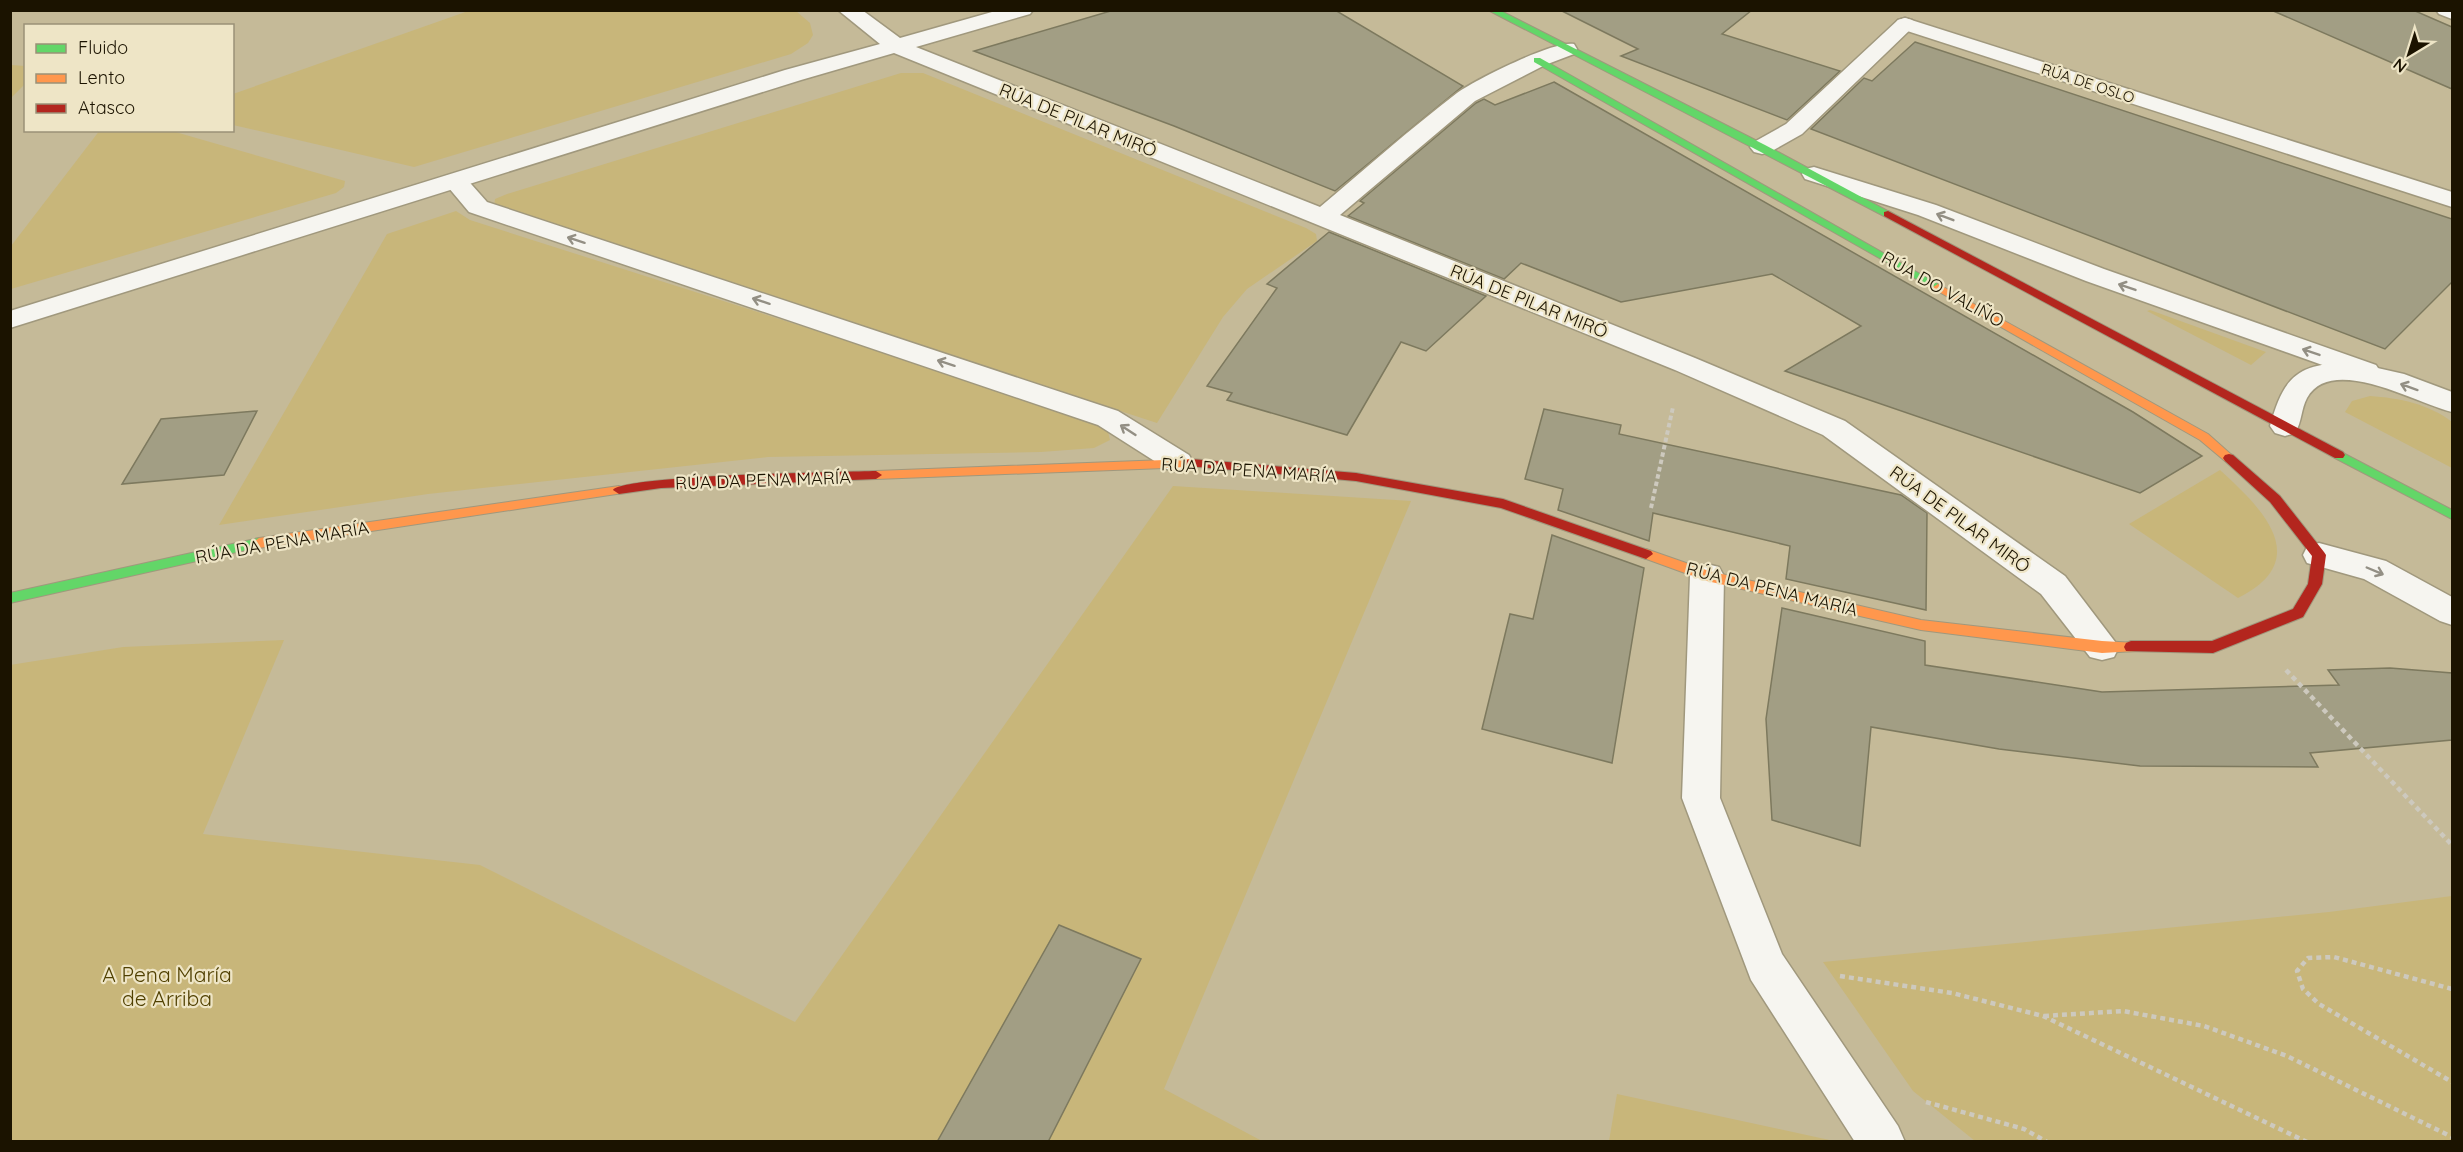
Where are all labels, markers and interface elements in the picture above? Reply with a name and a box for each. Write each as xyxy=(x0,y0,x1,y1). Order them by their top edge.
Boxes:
legend xyxy=(24,24,234,132)
north arrow xyxy=(2379,24,2439,84)
text: Fluido xyxy=(78,36,128,59)
text: N xyxy=(2389,54,2411,77)
street label: RÚA DE OSLO xyxy=(2039,59,2137,107)
text: Lento xyxy=(78,66,125,89)
street label: RÚA DE PILAR MIRÓ xyxy=(996,78,1160,162)
text: Atasco xyxy=(78,96,135,119)
one-way arrow xyxy=(1936,211,1955,222)
one-way arrow xyxy=(567,233,586,244)
street label: RÚA DO VALIÑO xyxy=(1878,246,2008,332)
street label: RÚA DE PILAR MIRÓ xyxy=(1447,259,1611,343)
one-way arrow xyxy=(2118,280,2137,291)
one-way arrow xyxy=(752,295,771,306)
one-way arrow xyxy=(2302,345,2321,356)
one-way arrow xyxy=(937,357,956,368)
one-way arrow xyxy=(2400,380,2419,391)
one-way arrow xyxy=(1120,424,1137,437)
street label: RÚA DA PENA MARÍA xyxy=(1160,452,1338,488)
street label: RÚA DE PILAR MIRÓ xyxy=(1885,460,2035,578)
street label: RÚA DA PENA MARÍA xyxy=(675,465,852,495)
street label: RÚA DA PENA MARÍA xyxy=(193,515,371,569)
street label: RÚA DA PENA MARÍA xyxy=(1684,557,1860,622)
one-way arrow xyxy=(2366,566,2384,577)
park label: A Pena María de Arriba xyxy=(102,961,232,1011)

